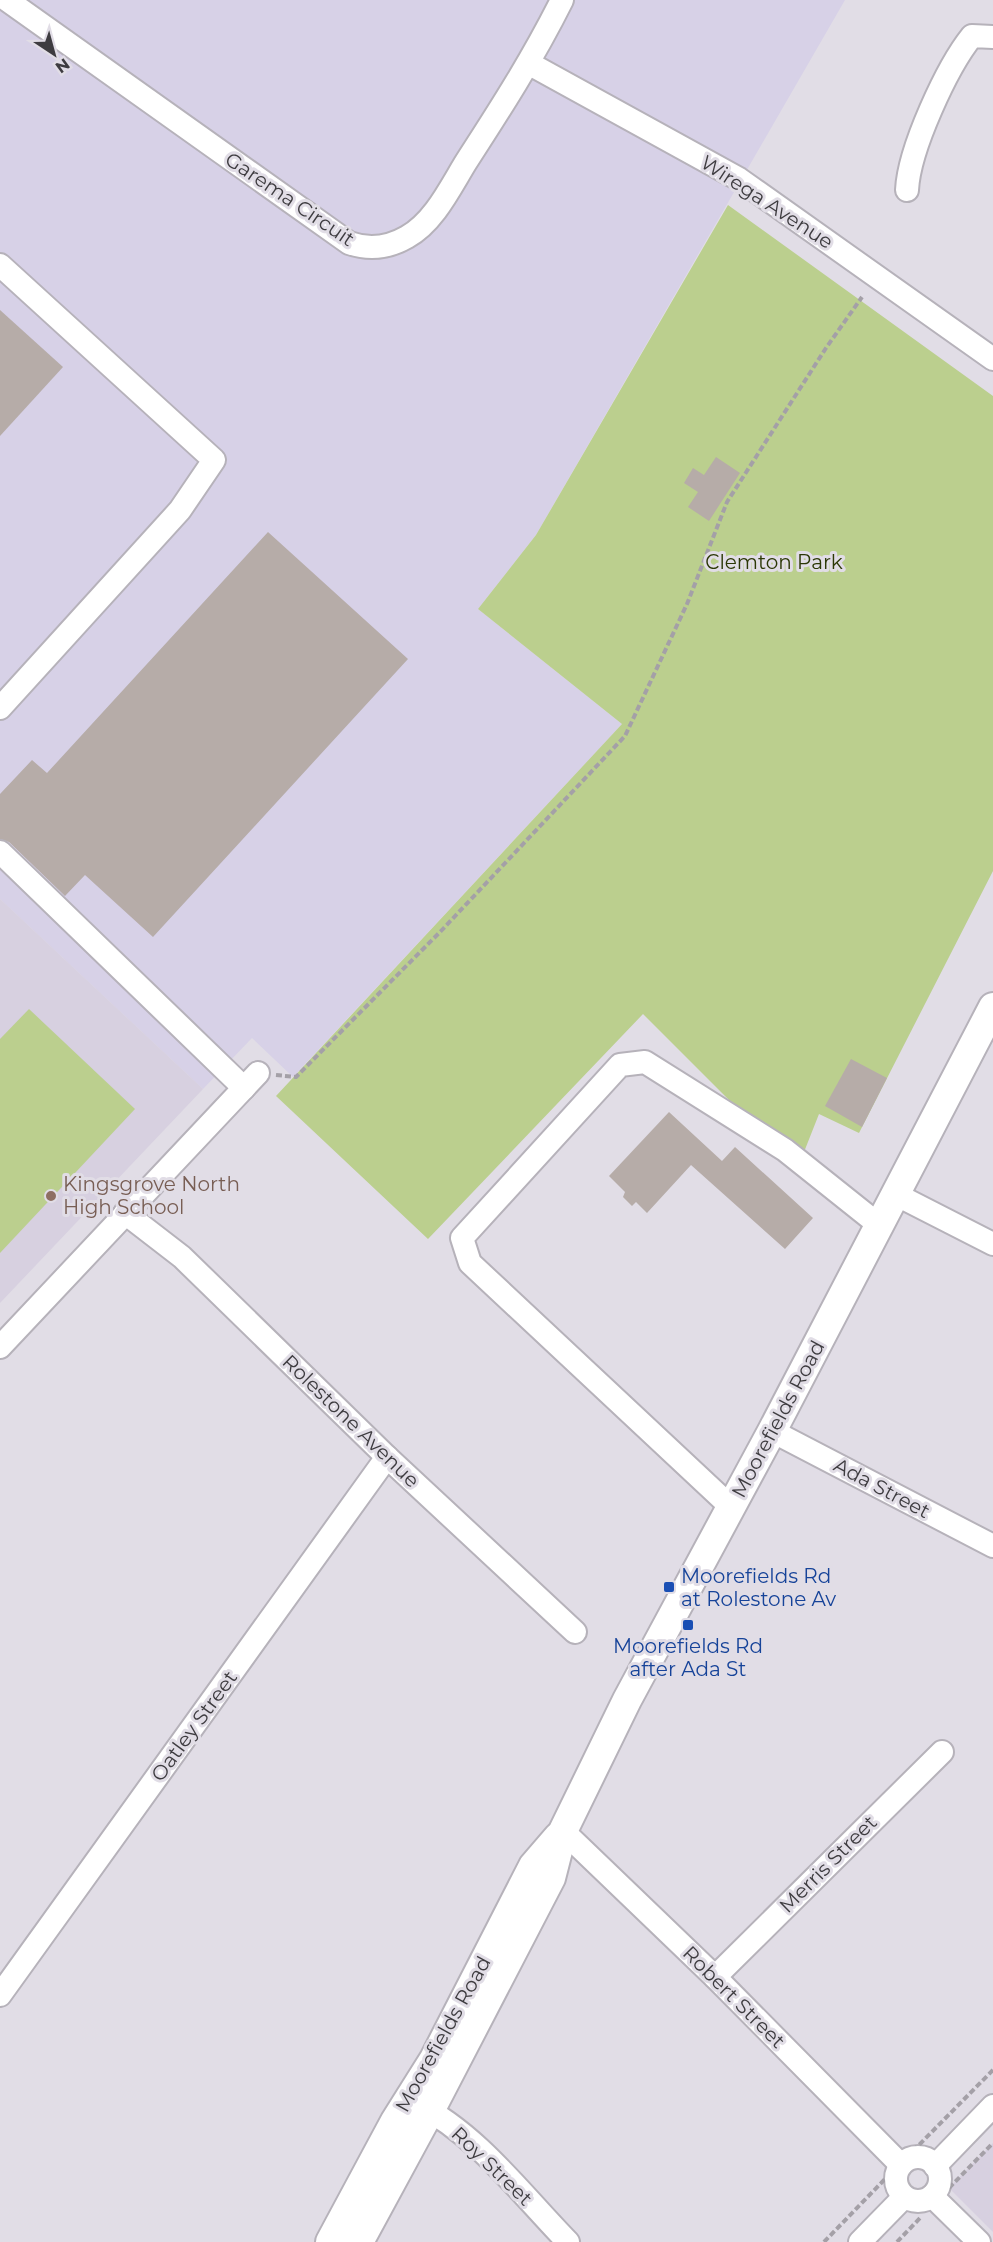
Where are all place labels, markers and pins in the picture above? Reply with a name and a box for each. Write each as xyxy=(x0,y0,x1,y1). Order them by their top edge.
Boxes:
place label: Kingsgrove North High School xyxy=(63,1172,240,1219)
marker: Kingsgrove North High School xyxy=(44,1189,58,1203)
place label: Moorefields Rd at Rolestone Av xyxy=(681,1564,836,1611)
marker: Moorefields Rd at Rolestone Av xyxy=(662,1580,676,1594)
marker: Moorefields Rd after Ada St xyxy=(681,1618,695,1632)
place label: Moorefields Rd after Ada St xyxy=(613,1634,763,1681)

